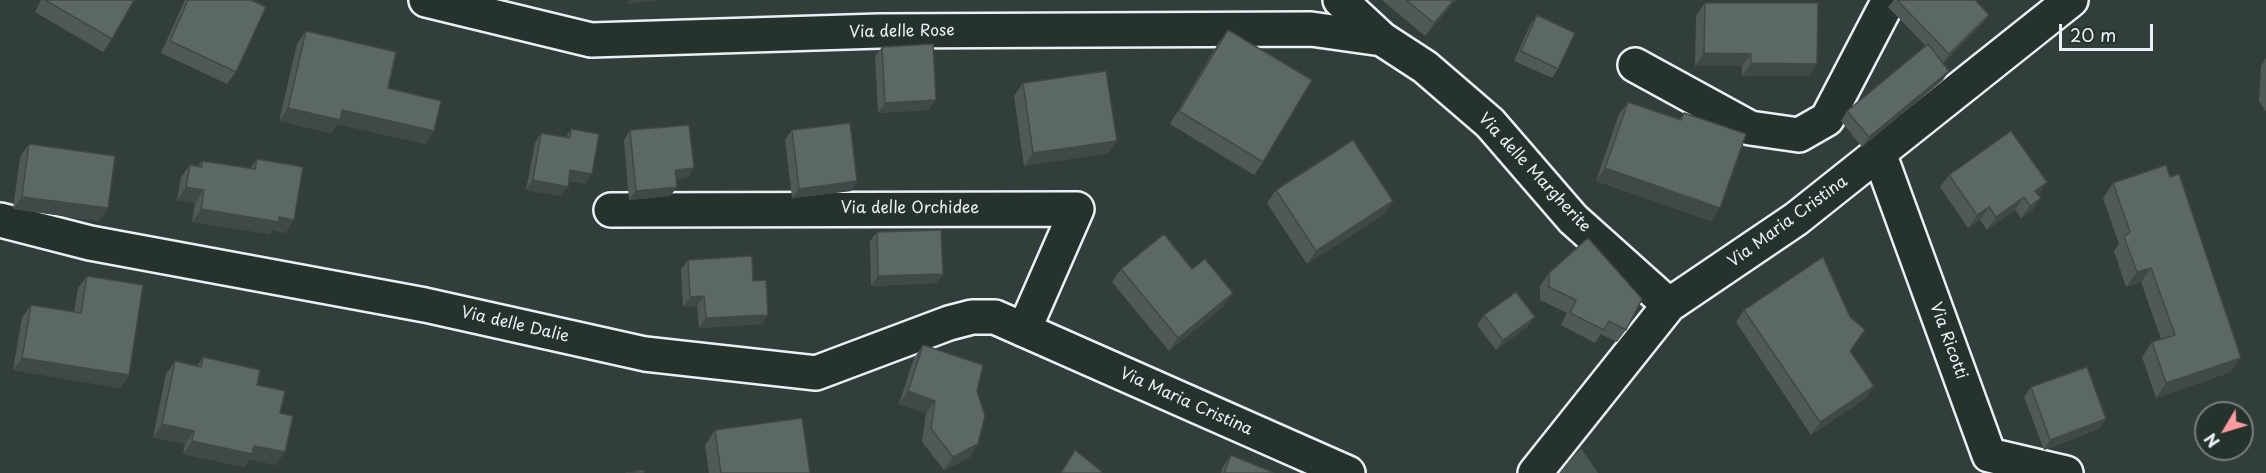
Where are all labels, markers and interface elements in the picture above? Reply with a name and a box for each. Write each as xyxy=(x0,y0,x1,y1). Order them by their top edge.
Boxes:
scale bar xyxy=(2062,12,2156,50)
street label: Via delle Rose xyxy=(849,21,955,43)
text: 20 m xyxy=(2070,21,2116,48)
street label: Via delle Margherite xyxy=(1474,109,1594,237)
street label: Via Maria Cristina xyxy=(1725,172,1851,272)
street label: Via delle Orchidee xyxy=(841,199,979,219)
street label: Via Ricotti xyxy=(1925,300,1971,382)
street label: Via delle Dalie xyxy=(459,303,571,347)
street label: Via Maria Cristina xyxy=(1117,364,1255,440)
north arrow xyxy=(2194,401,2254,461)
text: N xyxy=(2198,428,2225,453)

